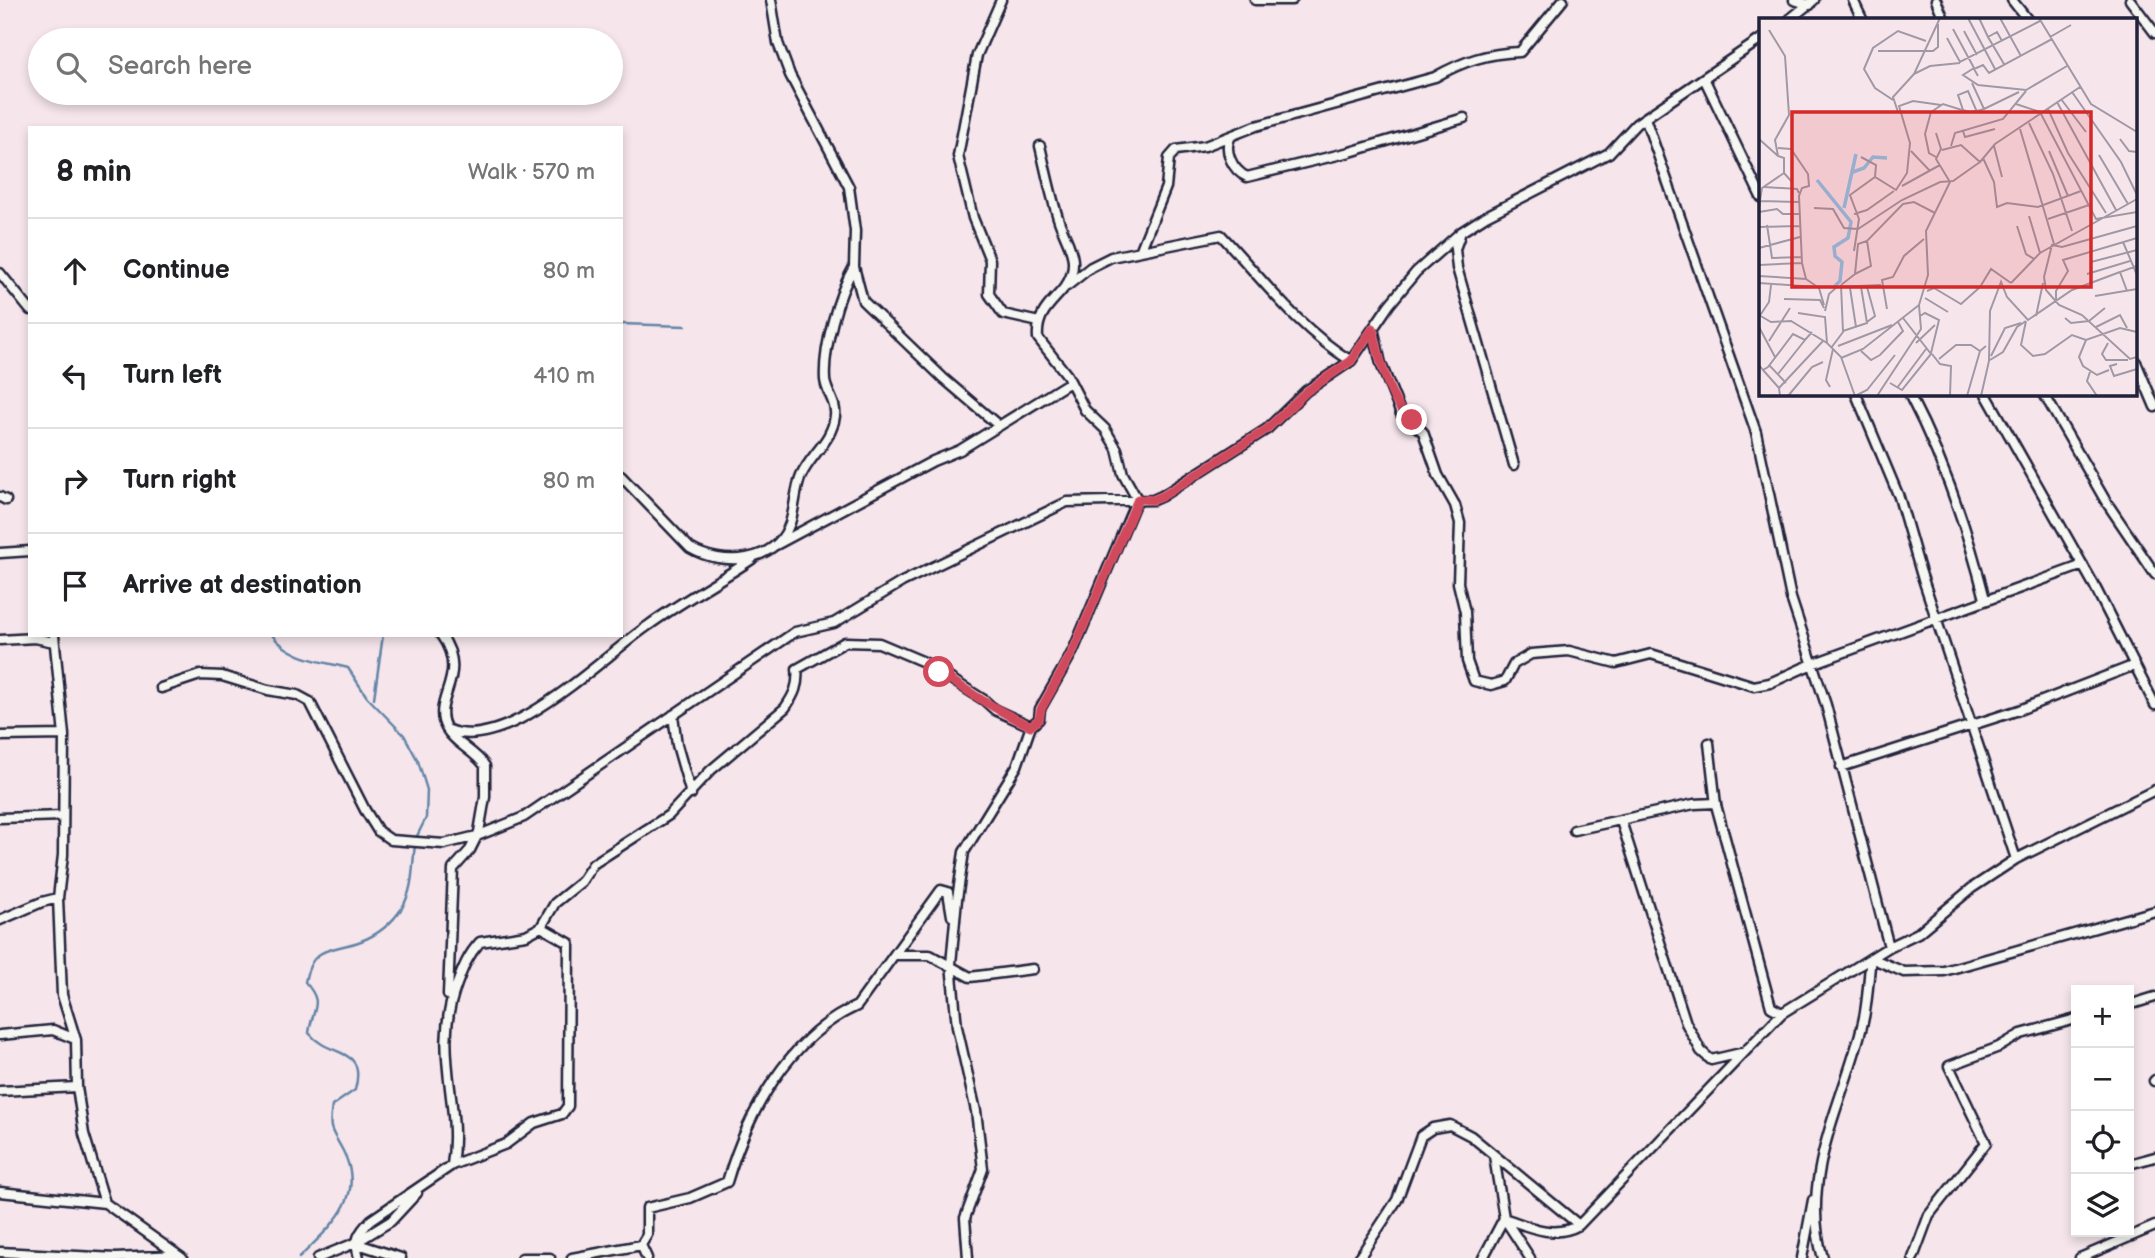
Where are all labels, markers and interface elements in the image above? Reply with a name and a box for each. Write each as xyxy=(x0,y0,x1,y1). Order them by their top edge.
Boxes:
inset map xyxy=(1759,18,2138,396)
search box xyxy=(28,28,623,105)
icon: search xyxy=(52,48,90,86)
text: Search here xyxy=(108,51,252,82)
text: 8 min xyxy=(56,154,132,190)
text: Walk · 570 m xyxy=(468,158,595,186)
icon: ahead xyxy=(56,252,94,290)
text: Continue xyxy=(123,255,230,286)
text: 80 m xyxy=(543,257,595,285)
icon: left xyxy=(56,357,94,395)
text: Turn left xyxy=(123,360,222,391)
text: 410 m xyxy=(533,362,595,390)
route end xyxy=(1396,404,1427,435)
icon: right xyxy=(56,462,94,500)
text: Turn right xyxy=(123,465,236,496)
text: 80 m xyxy=(543,467,595,495)
icon: arrive xyxy=(56,567,94,605)
text: Arrive at destination xyxy=(123,570,362,601)
route start xyxy=(923,656,954,687)
map controls xyxy=(2071,985,2134,1237)
button: + xyxy=(2071,985,2134,1048)
button: − xyxy=(2071,1048,2134,1111)
button: locate xyxy=(2071,1111,2134,1174)
button: layers xyxy=(2071,1174,2134,1237)

